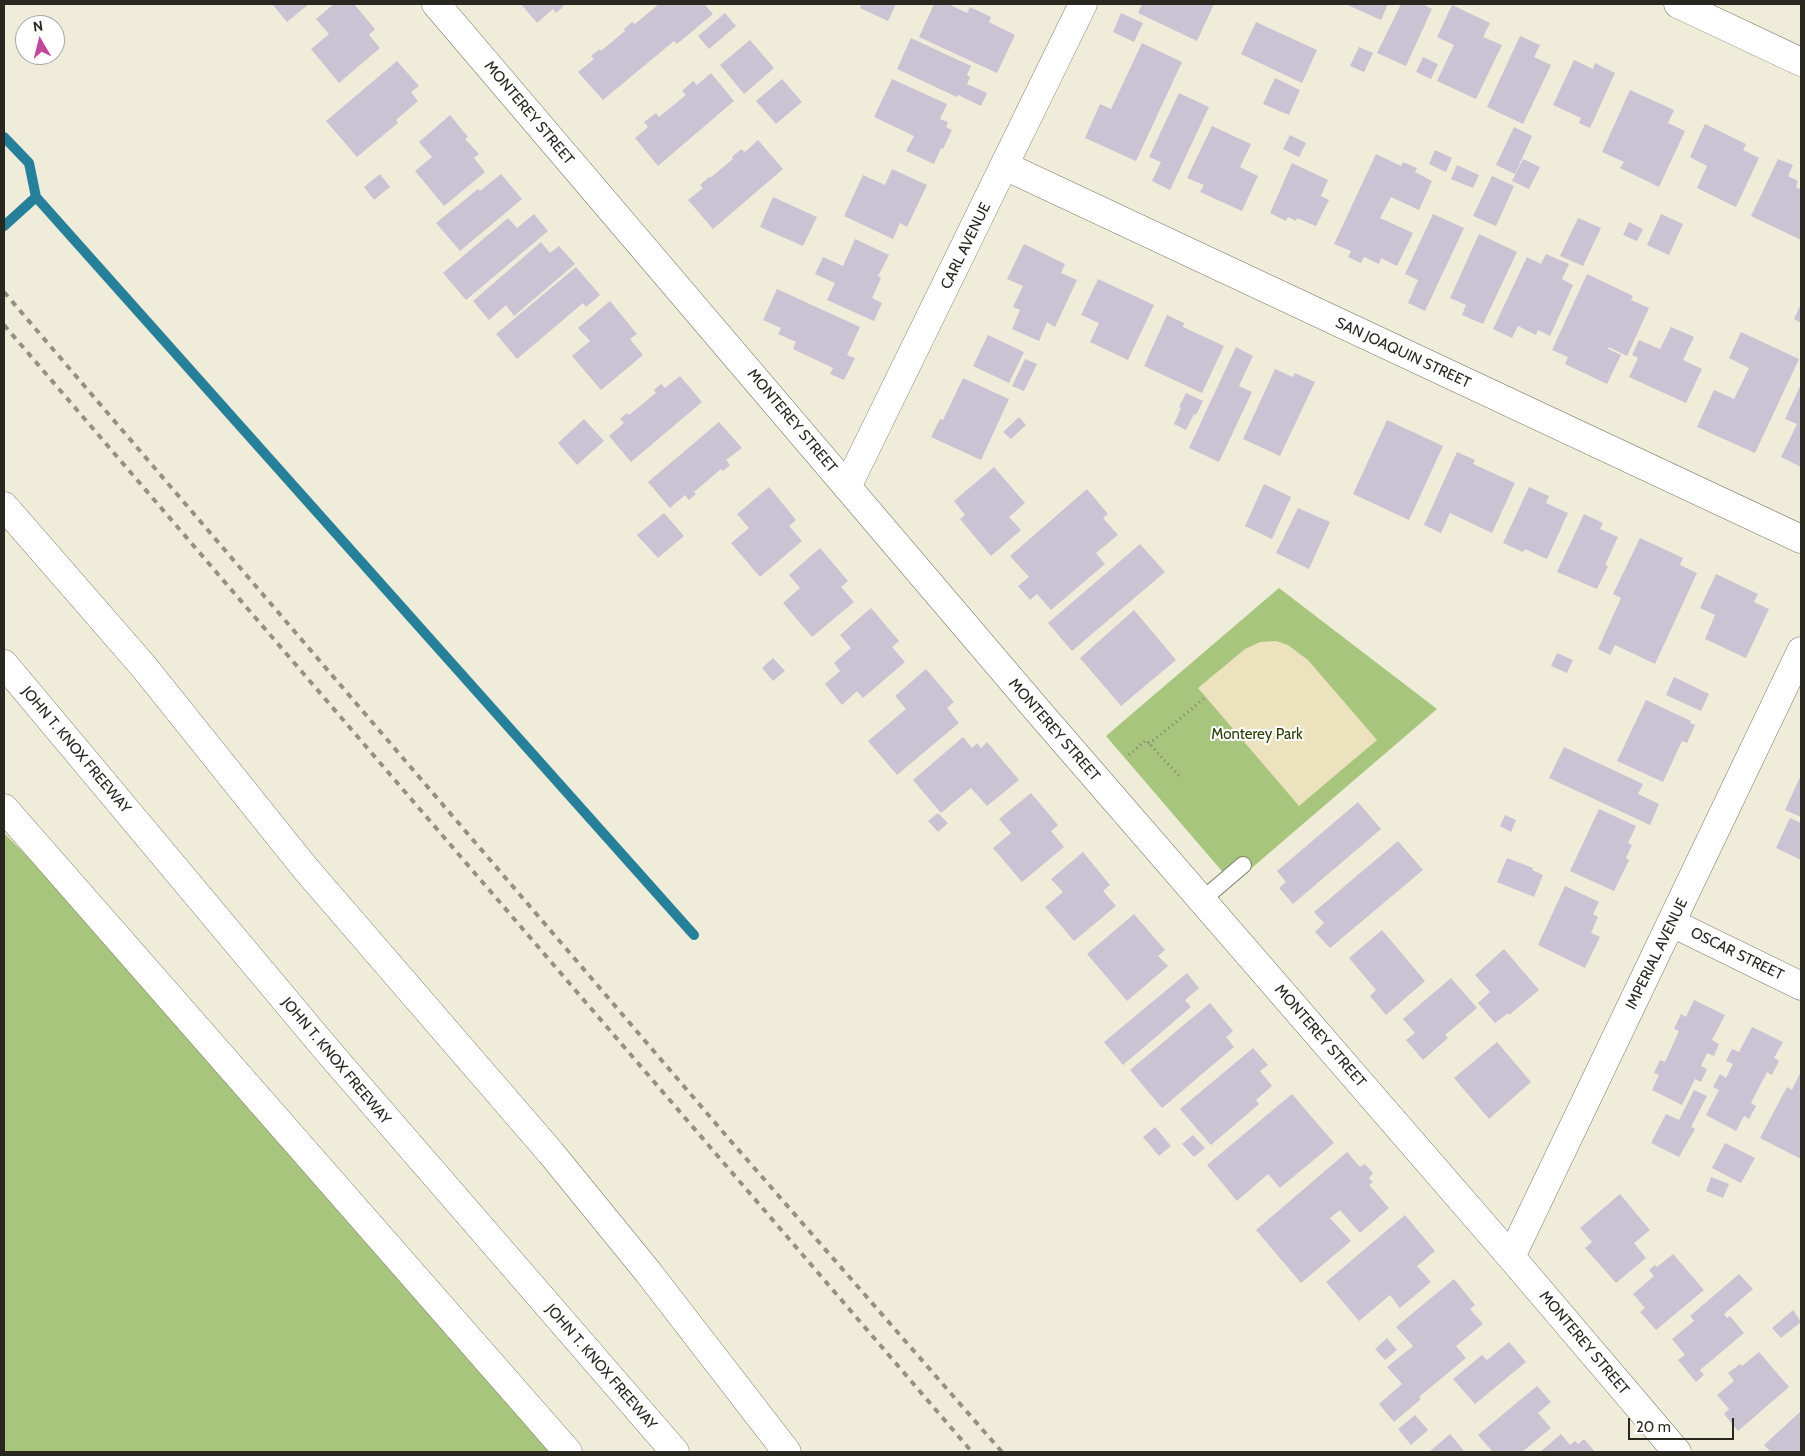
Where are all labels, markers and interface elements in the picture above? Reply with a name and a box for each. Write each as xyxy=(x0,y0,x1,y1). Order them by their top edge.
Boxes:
north arrow xyxy=(15,15,65,65)
text: N xyxy=(32,17,44,36)
street label: MONTEREY STREET xyxy=(480,57,578,169)
street label: CARL AVENUE xyxy=(937,200,995,292)
street label: SAN JOAQUIN STREET xyxy=(1333,314,1473,392)
street label: MONTEREY STREET xyxy=(743,365,841,477)
street label: MONTEREY STREET xyxy=(1005,675,1103,785)
street label: JOHN T. KNOX FREEWAY xyxy=(18,683,134,817)
park label: Monterey Park xyxy=(1211,726,1303,744)
street label: IMPERIAL AVENUE xyxy=(1622,895,1692,1013)
street label: OSCAR STREET xyxy=(1687,924,1787,984)
street label: MONTEREY STREET xyxy=(1271,981,1369,1091)
street label: JOHN T. KNOX FREEWAY xyxy=(278,994,394,1128)
street label: MONTEREY STREET xyxy=(1535,1287,1633,1399)
street label: JOHN T. KNOX FREEWAY xyxy=(542,1301,660,1433)
scale bar xyxy=(1630,1408,1736,1440)
text: 20 m xyxy=(1636,1418,1671,1436)

